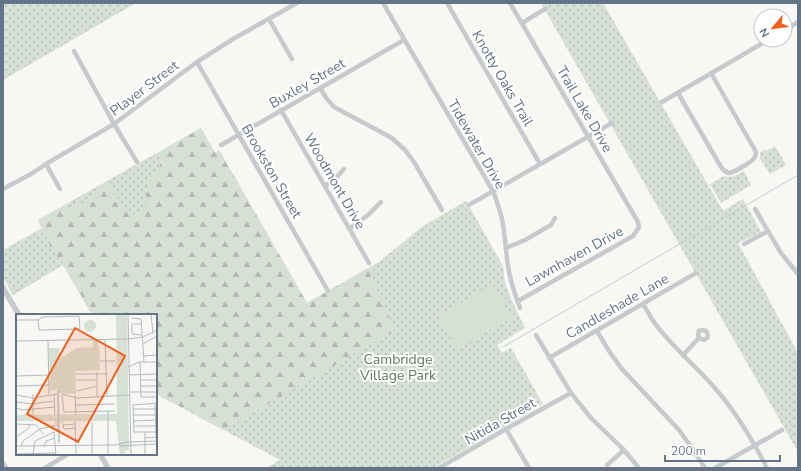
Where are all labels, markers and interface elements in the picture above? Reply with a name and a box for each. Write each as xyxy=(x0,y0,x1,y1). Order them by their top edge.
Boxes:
north arrow xyxy=(753,8,793,48)
text: N xyxy=(756,25,773,40)
street label: Knotty Oaks Trail xyxy=(467,27,538,130)
street label: Buxley Street xyxy=(266,54,349,113)
street label: Player Street xyxy=(106,56,183,121)
street label: Trail Lake Drive xyxy=(552,63,617,156)
street label: Tidewater Drive xyxy=(443,96,510,192)
street label: Brookston Street xyxy=(237,121,306,222)
street label: Woodmont Drive xyxy=(299,130,370,233)
street label: Lawnhaven Drive xyxy=(522,222,627,291)
street label: Candleshade Lane xyxy=(562,269,672,344)
inset map xyxy=(16,314,157,455)
park label: Cambridge Village Park xyxy=(359,350,437,385)
street label: Nitida Street xyxy=(461,393,539,449)
scale bar xyxy=(665,437,780,463)
text: 200 m xyxy=(671,443,706,459)

